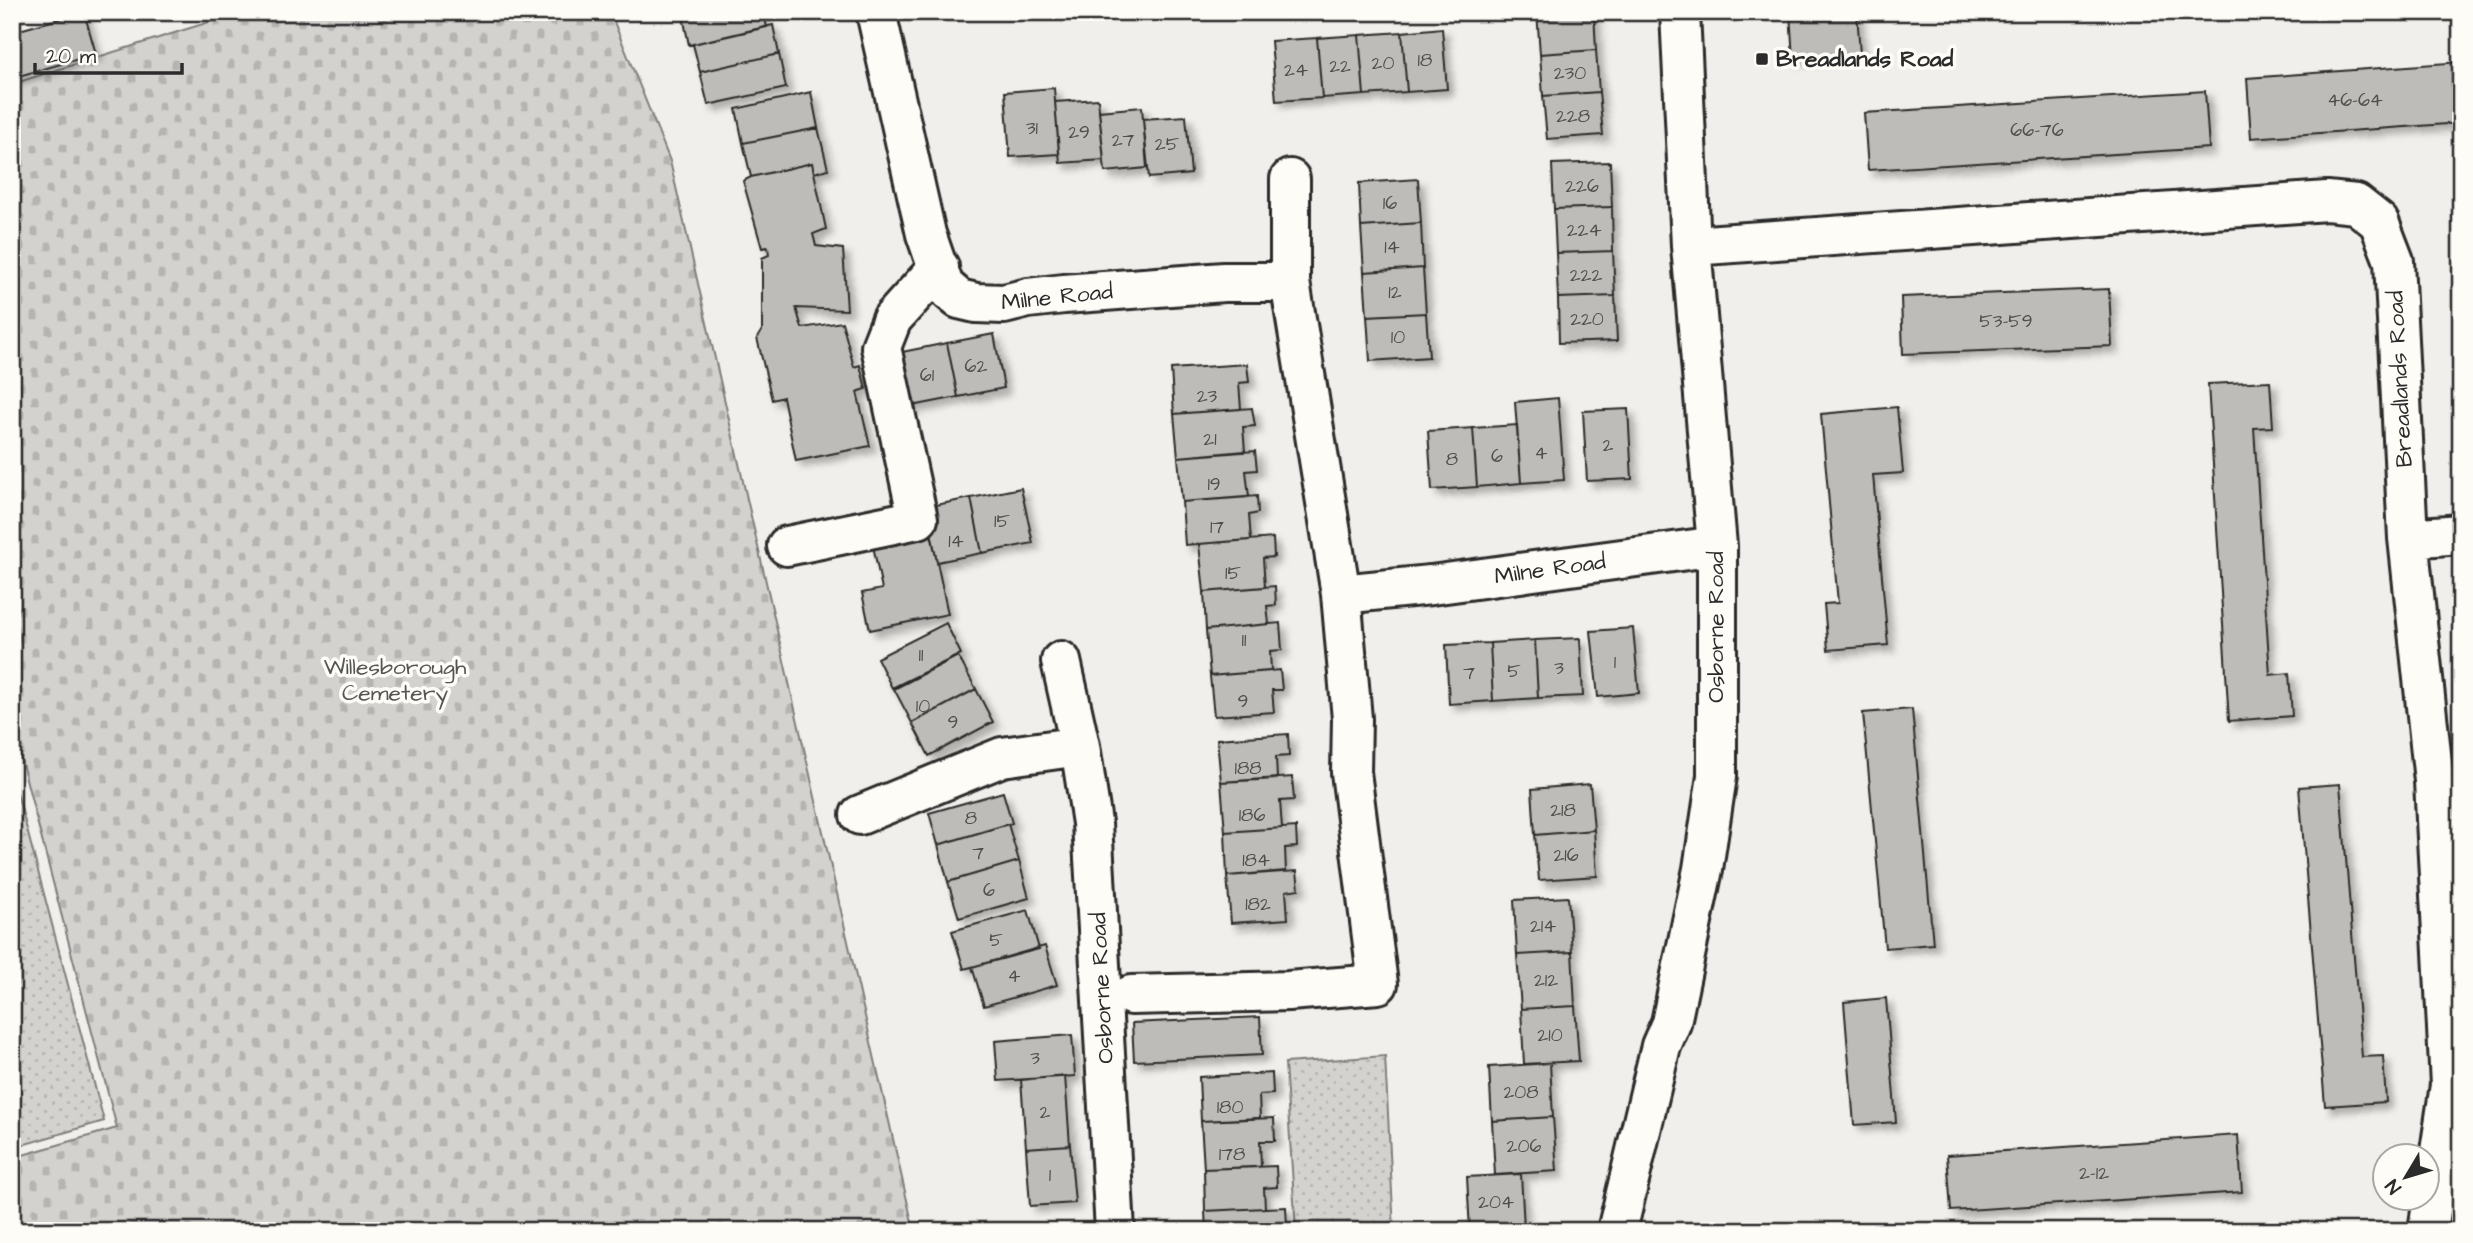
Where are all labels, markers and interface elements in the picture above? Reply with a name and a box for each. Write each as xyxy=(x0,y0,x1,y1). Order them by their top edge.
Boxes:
scale bar xyxy=(35,32,182,76)
text: 20 m xyxy=(46,42,97,71)
place label: Breadlands Road xyxy=(1776,43,1953,75)
house number: 18 xyxy=(1418,47,1432,74)
house number: 20 xyxy=(1372,50,1394,77)
marker: Breadlands Road xyxy=(1754,51,1770,67)
house number: 22 xyxy=(1329,53,1351,80)
house number: 24 xyxy=(1284,57,1308,84)
house number: 230 xyxy=(1554,60,1586,87)
house number: 46-64 xyxy=(2327,87,2383,114)
house number: 228 xyxy=(1556,103,1590,130)
house number: 31 xyxy=(1026,115,1039,142)
house number: 66-76 xyxy=(2010,117,2064,144)
house number: 29 xyxy=(1068,119,1090,146)
house number: 27 xyxy=(1112,127,1135,154)
house number: 25 xyxy=(1155,131,1180,158)
house number: 226 xyxy=(1565,173,1599,200)
house number: 16 xyxy=(1383,190,1397,217)
house number: 224 xyxy=(1567,217,1601,244)
house number: 14 xyxy=(1384,234,1400,261)
house number: 222 xyxy=(1570,262,1602,289)
street label: Milne Road xyxy=(1000,275,1115,319)
house number: 12 xyxy=(1388,279,1402,306)
street label: Breadlands Road xyxy=(2379,289,2421,468)
house number: 220 xyxy=(1570,306,1604,333)
house number: 53-59 xyxy=(1979,308,2033,335)
house number: 10 xyxy=(1391,324,1405,351)
house number: 62 xyxy=(965,353,988,380)
house number: 61 xyxy=(920,362,935,389)
house number: 23 xyxy=(1197,383,1218,410)
house number: 21 xyxy=(1203,426,1217,453)
house number: 2 xyxy=(1603,432,1614,459)
house number: 4 xyxy=(1535,440,1548,467)
house number: 6 xyxy=(1491,443,1503,470)
house number: 8 xyxy=(1446,446,1458,473)
house number: 19 xyxy=(1207,471,1221,498)
house number: 15 xyxy=(994,508,1010,535)
house number: 17 xyxy=(1210,514,1224,541)
house number: 14 xyxy=(948,528,964,555)
street label: Milne Road xyxy=(1492,545,1608,593)
street label: Osborne Road xyxy=(1700,551,1732,703)
house number: 15 xyxy=(1225,560,1241,587)
house number: 11 xyxy=(1242,627,1247,654)
house number: 11 xyxy=(919,642,924,669)
house number: 1 xyxy=(1614,649,1617,676)
park label: Willesborough Cemetery xyxy=(324,651,467,710)
house number: 3 xyxy=(1554,655,1564,682)
house number: 5 xyxy=(1507,658,1521,685)
house number: 7 xyxy=(1463,660,1475,687)
house number: 9 xyxy=(1238,688,1248,715)
house number: 10 xyxy=(916,693,930,720)
house number: 9 xyxy=(948,709,958,736)
house number: 188 xyxy=(1234,755,1262,782)
house number: 218 xyxy=(1550,797,1576,824)
house number: 186 xyxy=(1239,802,1265,829)
house number: 8 xyxy=(965,805,977,832)
house number: 7 xyxy=(972,840,984,867)
house number: 216 xyxy=(1553,842,1579,869)
house number: 184 xyxy=(1242,847,1270,874)
house number: 6 xyxy=(983,877,995,904)
house number: 182 xyxy=(1245,891,1271,918)
street label: Osborne Road xyxy=(1082,911,1122,1064)
house number: 214 xyxy=(1530,913,1556,940)
house number: 5 xyxy=(989,927,1003,954)
house number: 4 xyxy=(1008,963,1021,990)
house number: 212 xyxy=(1534,967,1558,994)
house number: 210 xyxy=(1537,1022,1563,1049)
house number: 3 xyxy=(1030,1045,1040,1072)
house number: 208 xyxy=(1503,1079,1539,1106)
house number: 180 xyxy=(1217,1094,1243,1121)
house number: 2 xyxy=(1040,1099,1051,1126)
house number: 206 xyxy=(1507,1133,1541,1160)
house number: 178 xyxy=(1219,1141,1245,1168)
north arrow xyxy=(2372,1142,2442,1212)
house number: 2-12 xyxy=(2079,1160,2109,1187)
house number: 1 xyxy=(1049,1162,1052,1189)
text: N xyxy=(2379,1173,2408,1200)
house number: 204 xyxy=(1478,1189,1514,1216)

